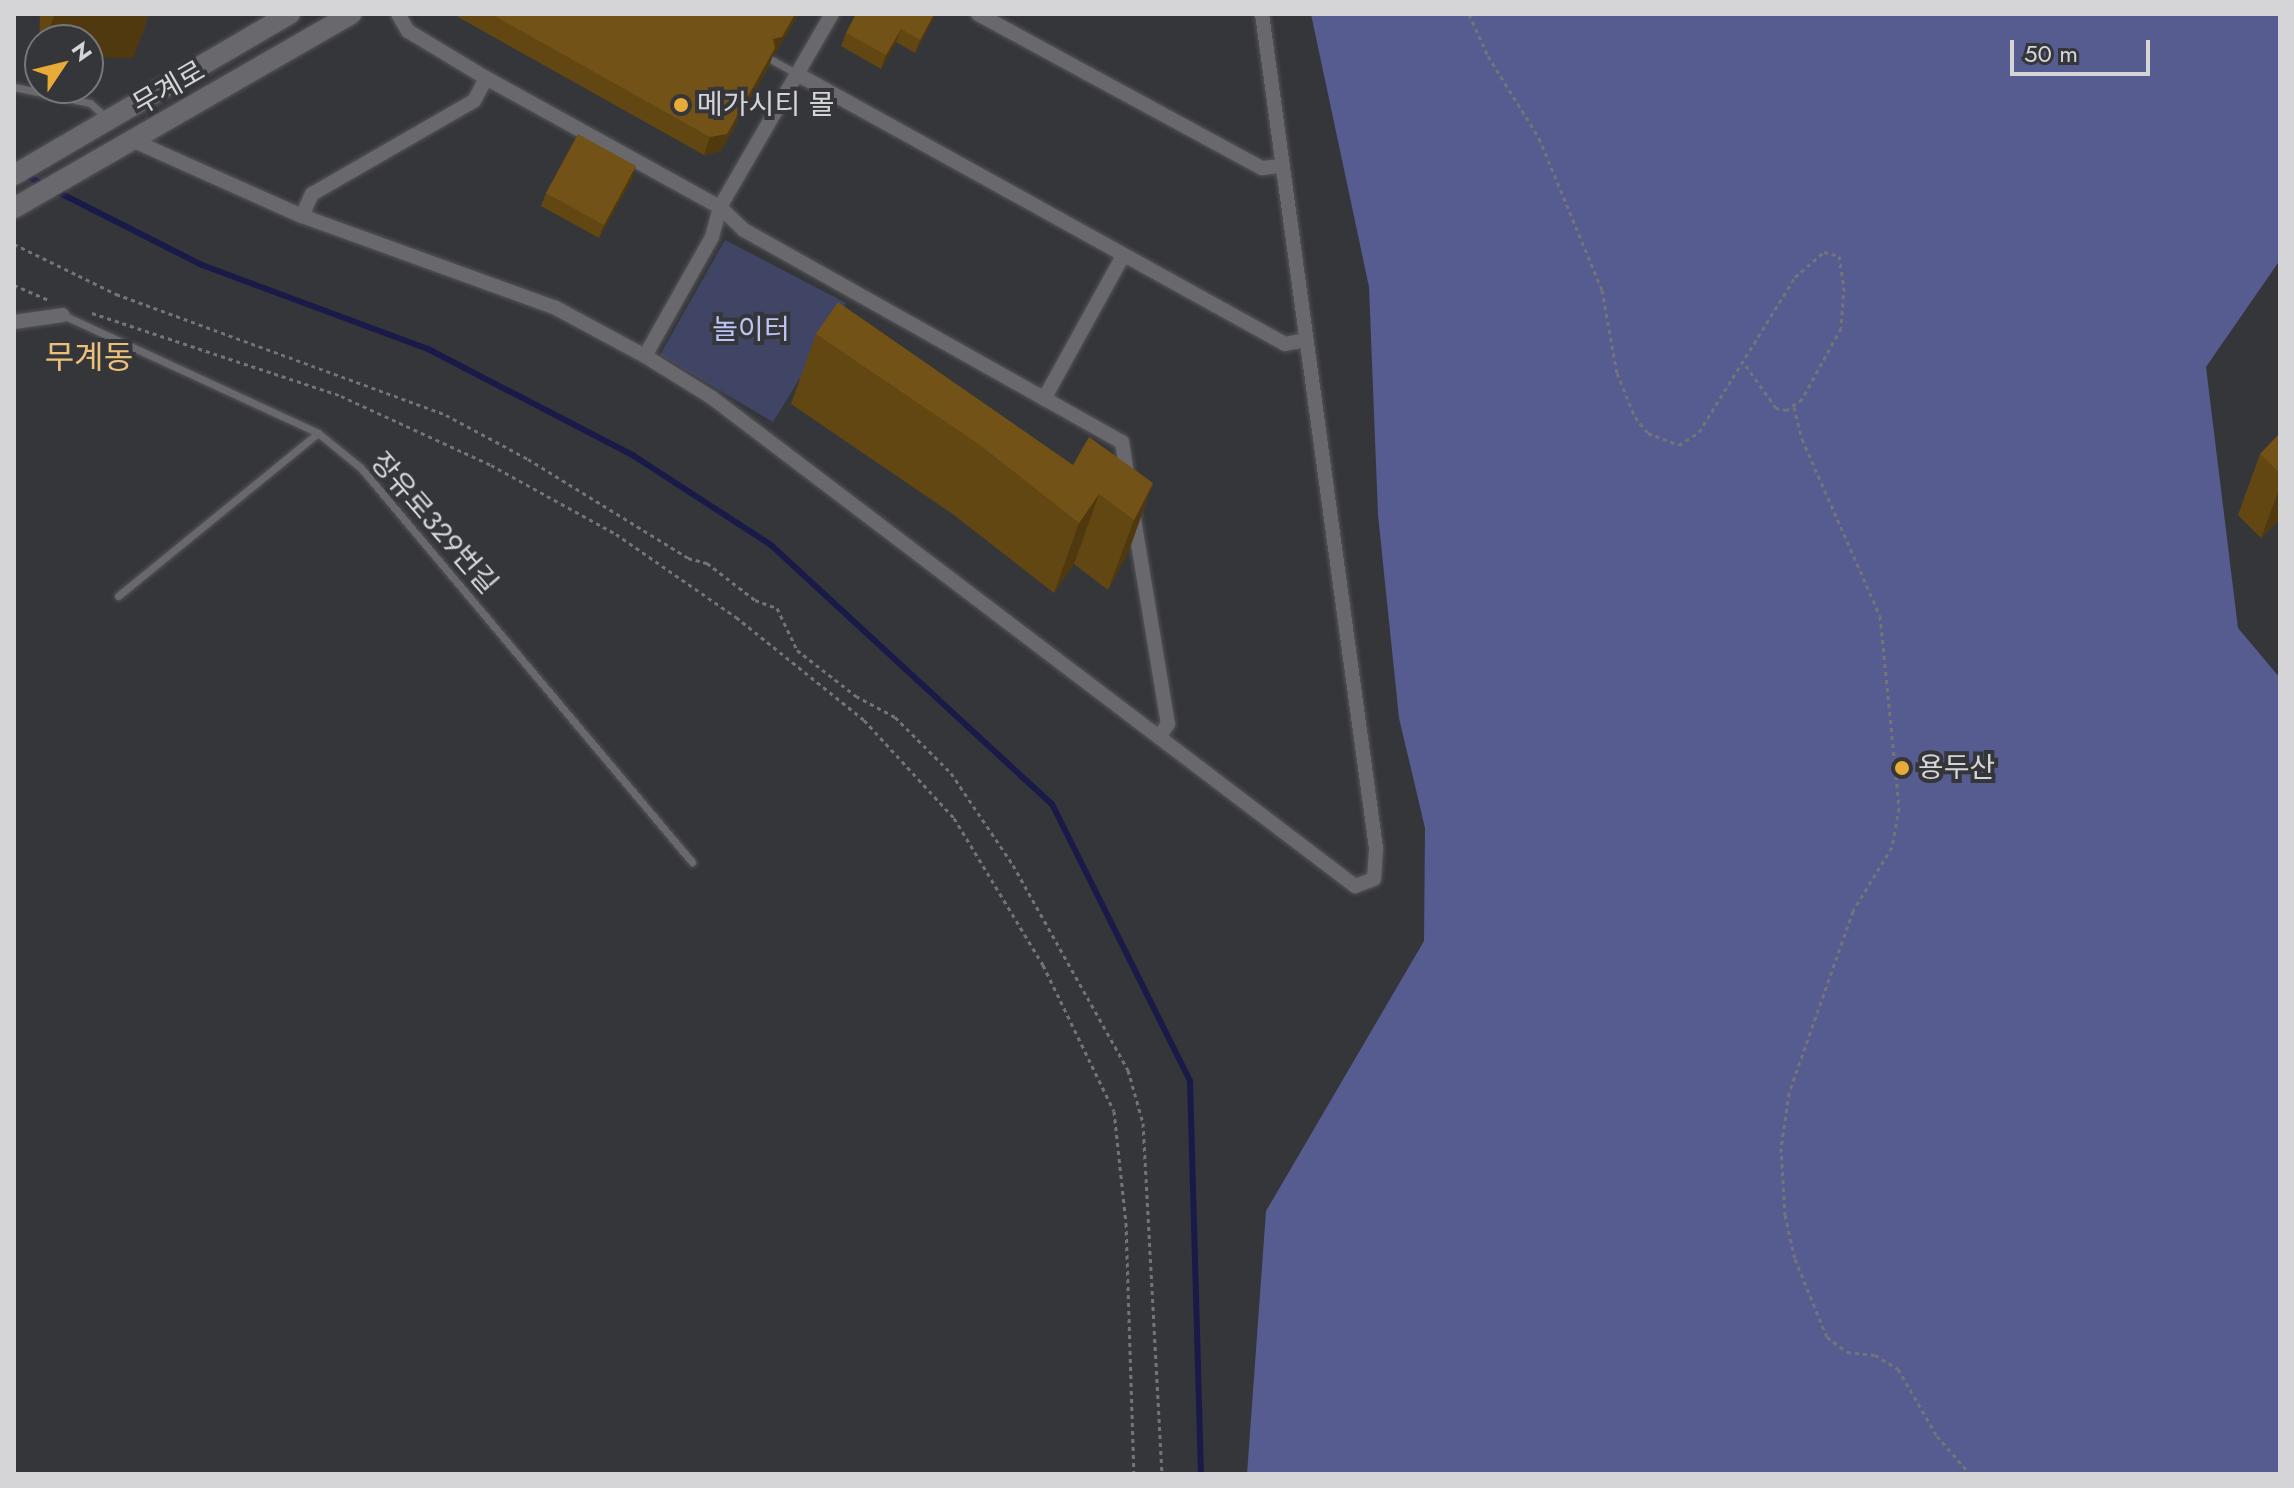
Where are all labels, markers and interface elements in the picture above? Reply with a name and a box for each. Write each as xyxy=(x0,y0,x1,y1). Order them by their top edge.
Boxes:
north arrow xyxy=(24,24,104,104)
scale bar xyxy=(2014,24,2154,74)
text: N xyxy=(64,35,100,68)
text: 50 m xyxy=(2024,36,2078,71)
street label: 무계로 xyxy=(127,54,211,122)
place label: 메가시티 몰 xyxy=(697,88,834,122)
marker: 메가시티 몰 xyxy=(672,96,690,114)
park label: 놀이터 xyxy=(712,313,790,347)
district label: 무계동 xyxy=(45,338,133,376)
street label: 장유로329번길 xyxy=(364,446,504,600)
place label: 용두산 xyxy=(1918,751,1995,785)
marker: 용두산 xyxy=(1893,759,1911,777)

